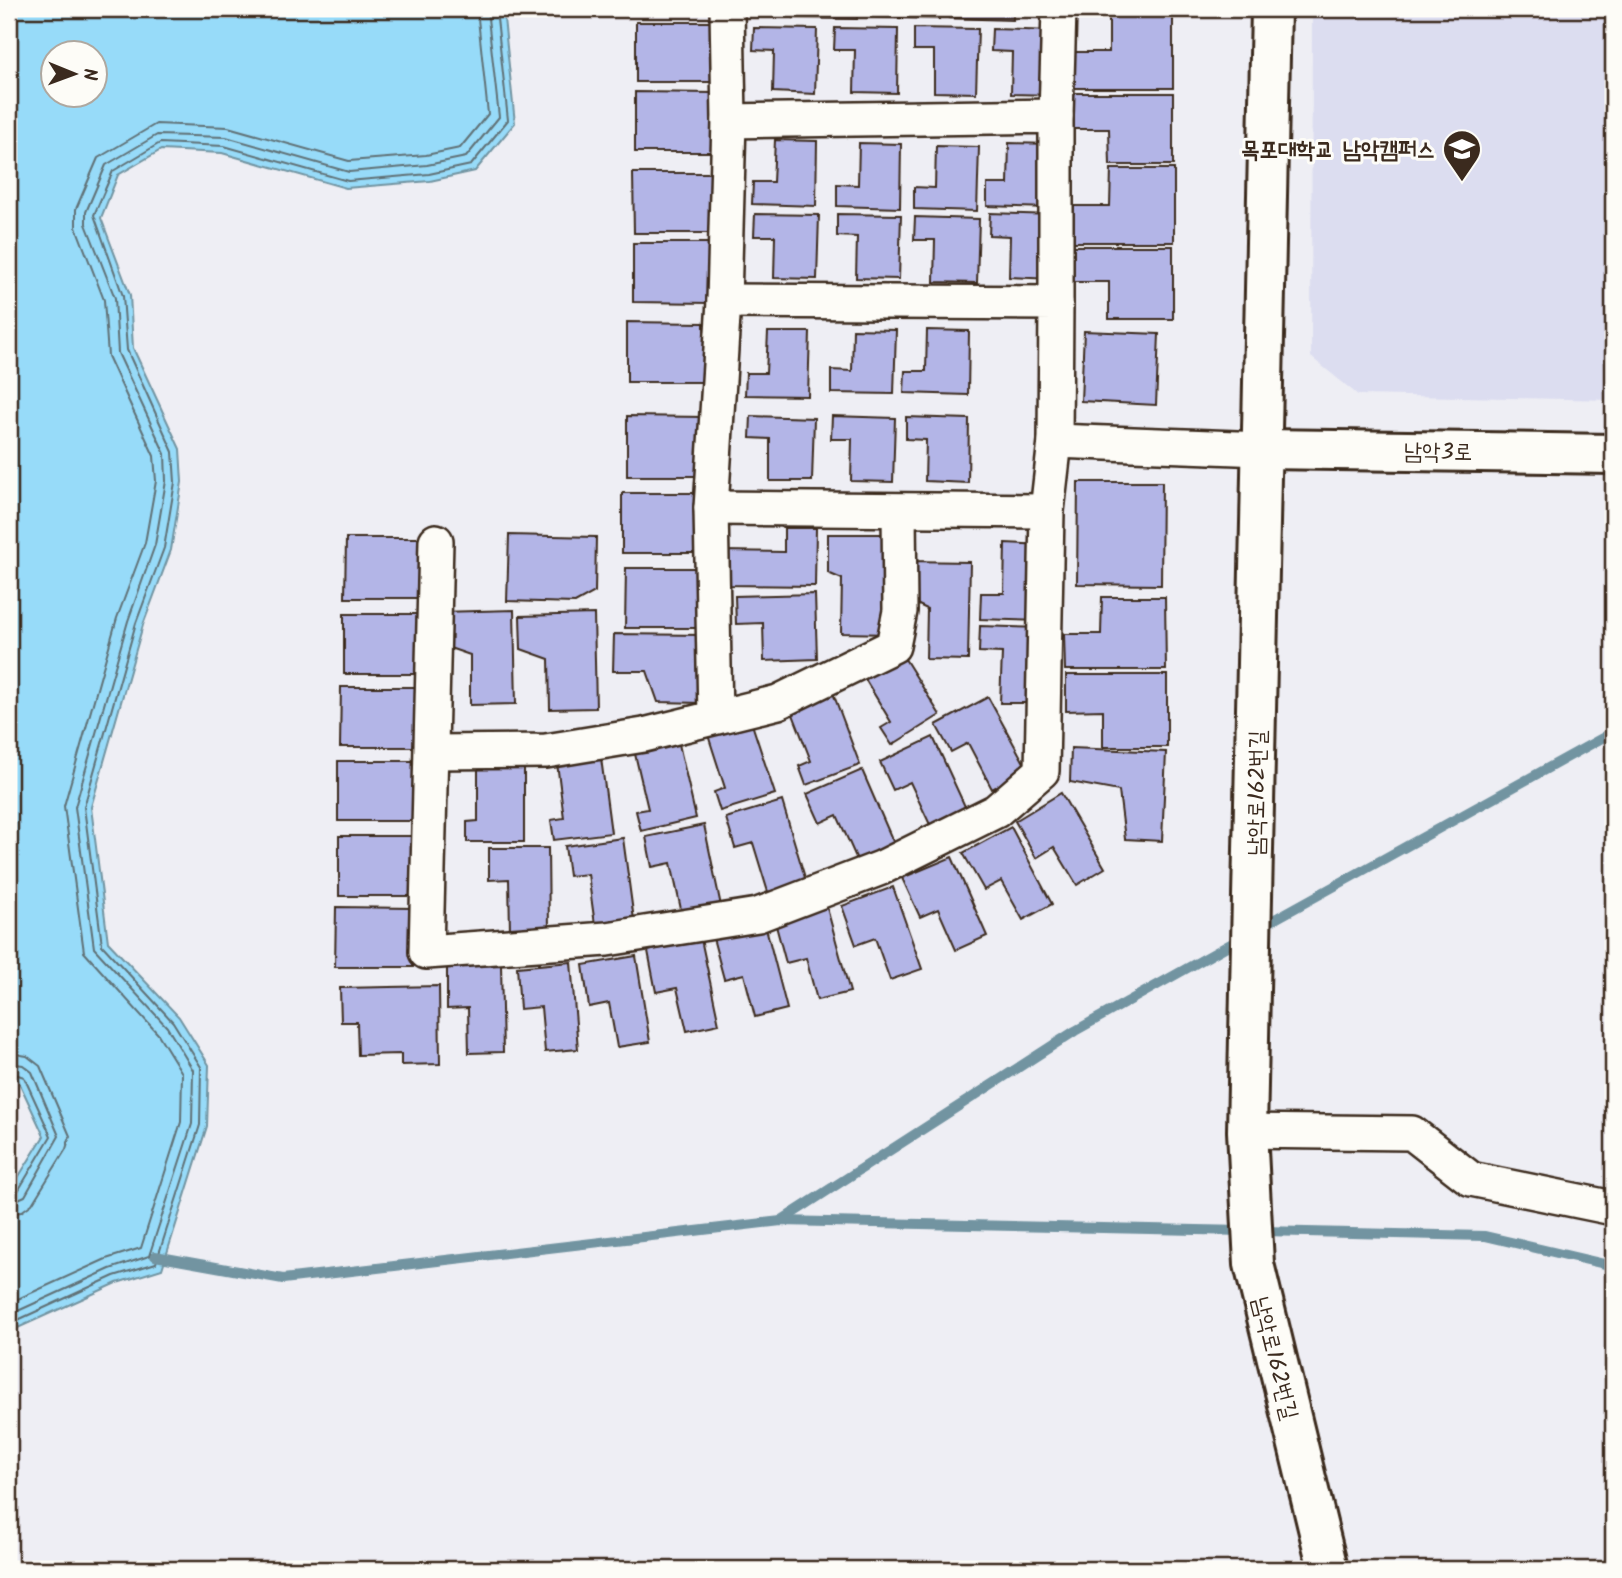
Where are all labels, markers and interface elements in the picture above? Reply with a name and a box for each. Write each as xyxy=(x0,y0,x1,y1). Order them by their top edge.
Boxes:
north arrow xyxy=(38,38,108,108)
text: N xyxy=(74,68,104,81)
school or university icon: 목포대학교 남악캠퍼스 xyxy=(1441,128,1483,183)
place label: 목포대학교 남악캠퍼스 xyxy=(1241,133,1435,169)
street label: 남악3로 xyxy=(1403,434,1473,472)
street label: 남악로162번길 xyxy=(1239,730,1277,856)
street label: 남악로162번길 xyxy=(1241,1293,1307,1424)

